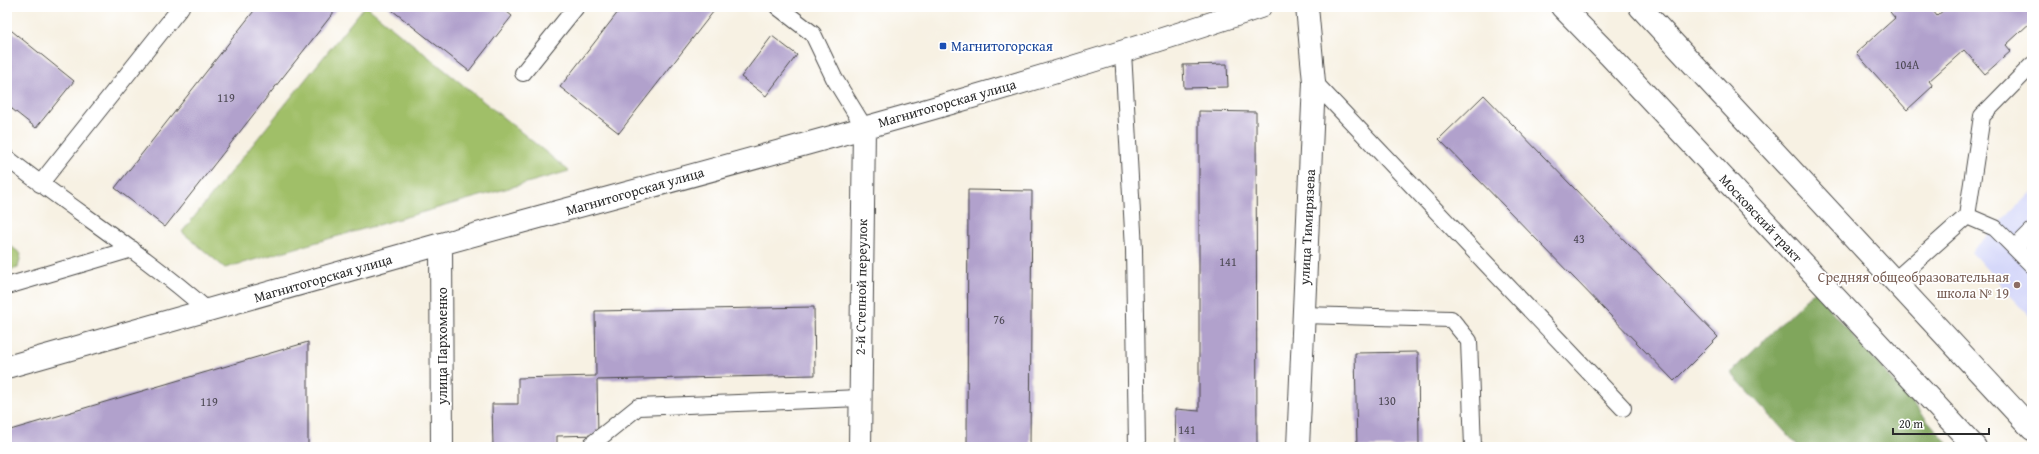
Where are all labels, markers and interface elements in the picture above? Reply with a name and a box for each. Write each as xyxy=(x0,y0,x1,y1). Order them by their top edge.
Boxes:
place label: Магнитогорская xyxy=(951,36,1053,56)
marker: Магнитогорская xyxy=(938,41,948,51)
house number: 104А xyxy=(1895,56,1920,73)
street label: Магнитогорская улица xyxy=(876,74,1019,132)
house number: 119 xyxy=(217,89,235,106)
street label: Магнитогорская улица xyxy=(564,162,707,220)
street label: улица Тимирязева xyxy=(1294,168,1320,287)
street label: Московский тракт xyxy=(1715,169,1807,267)
street label: 2-й Степной переулок xyxy=(850,218,872,355)
house number: 43 xyxy=(1573,230,1585,247)
street label: Магнитогорская улица xyxy=(252,249,395,307)
house number: 141 xyxy=(1219,253,1237,270)
place label: Средняя общеобразовательная школа № 19 xyxy=(1818,267,2009,303)
marker: Средняя общеобразовательная школа № 19 xyxy=(2012,280,2022,290)
street label: улица Пархоменко xyxy=(432,287,452,406)
house number: 76 xyxy=(993,311,1005,328)
house number: 130 xyxy=(1378,392,1396,409)
house number: 119 xyxy=(200,393,218,410)
scale bar xyxy=(1893,410,1989,436)
text: 20 m xyxy=(1899,415,1923,432)
house number: 141 xyxy=(1178,421,1196,438)

